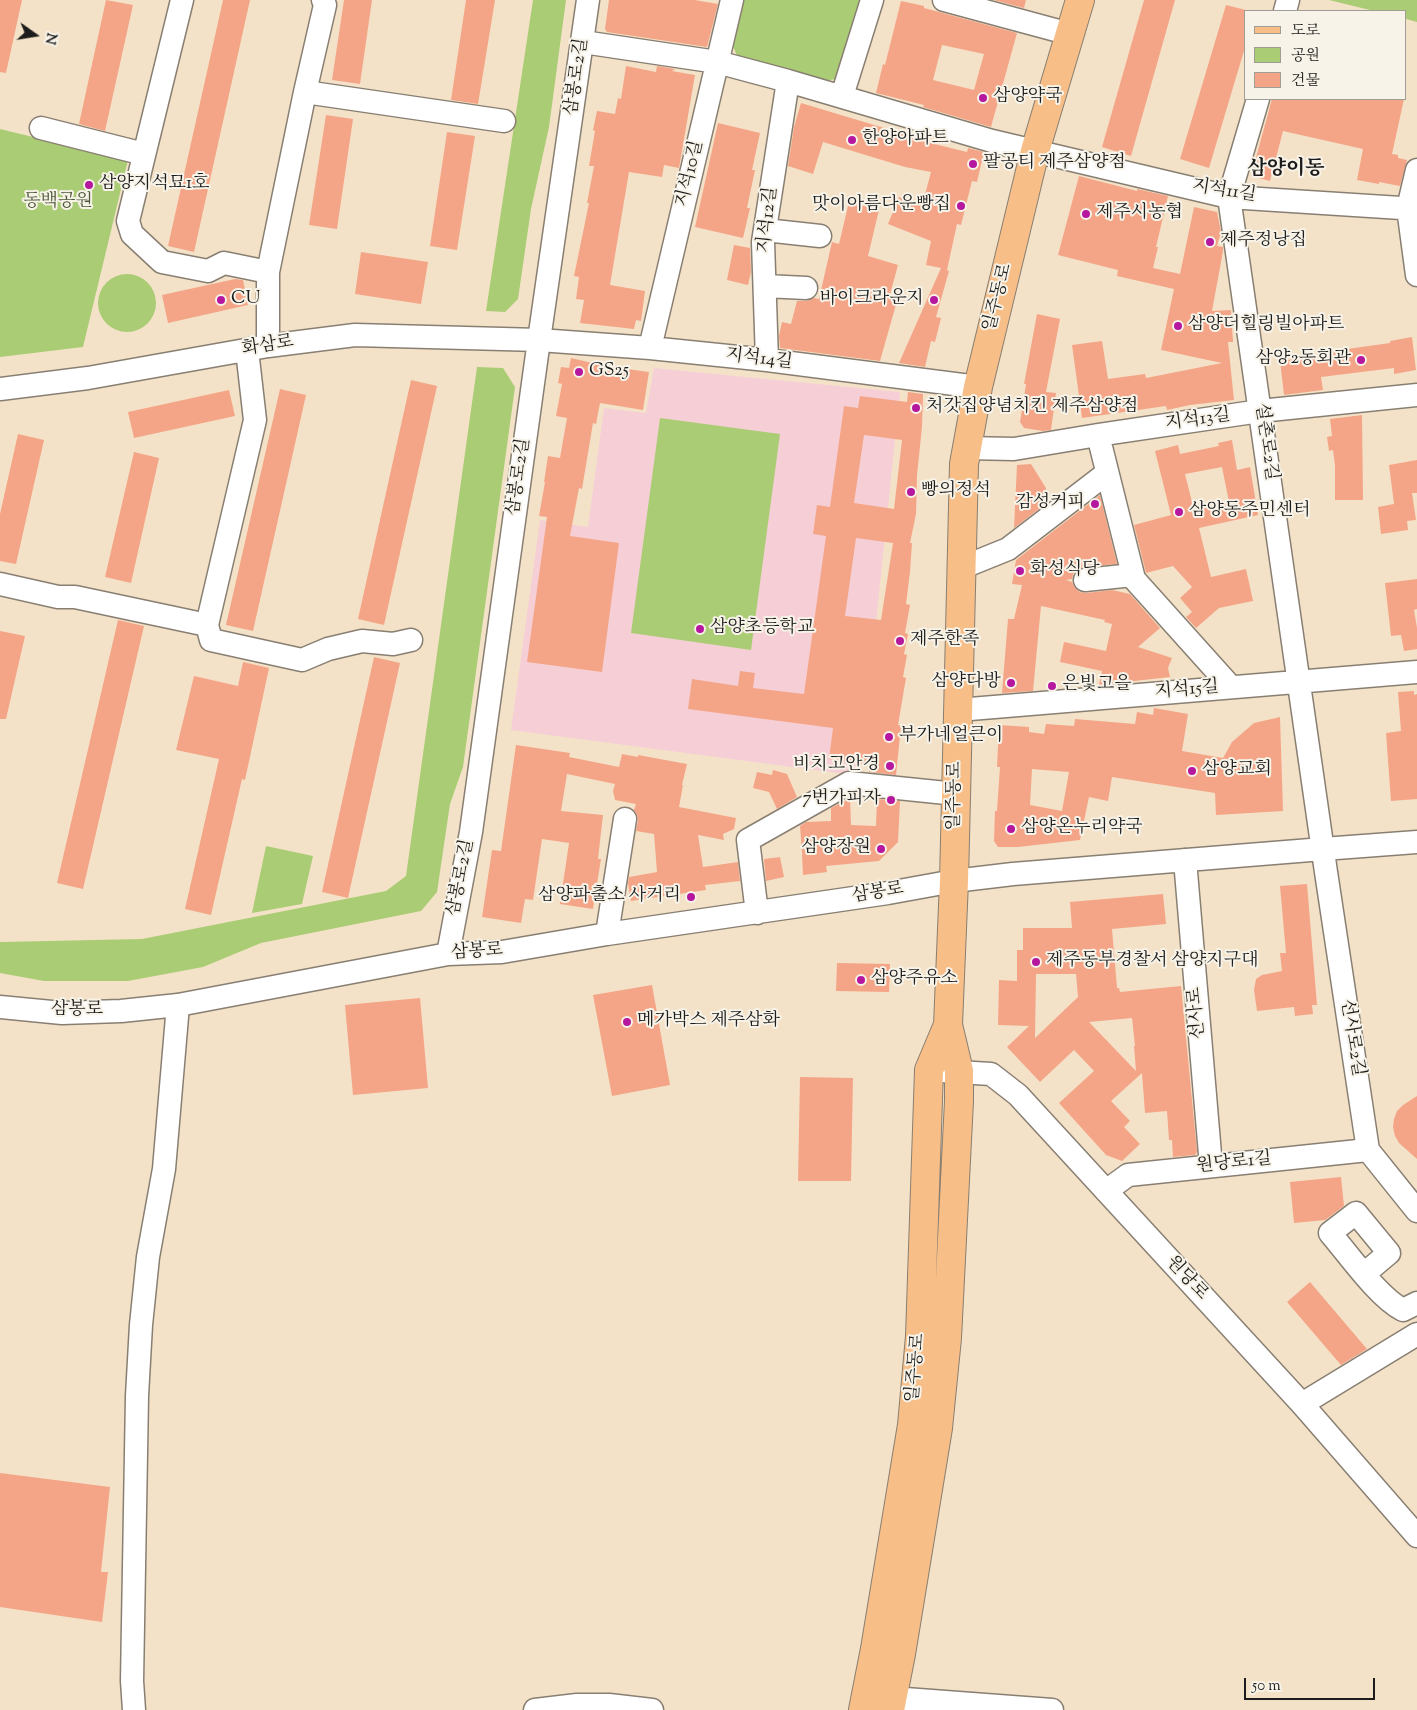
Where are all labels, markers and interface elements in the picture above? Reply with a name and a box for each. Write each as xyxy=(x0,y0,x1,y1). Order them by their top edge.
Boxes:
north arrow xyxy=(10,10,60,60)
legend xyxy=(1244,10,1407,100)
text: 도로 xyxy=(1291,21,1320,42)
text: N xyxy=(39,31,61,46)
street label: 삼봉로2길 xyxy=(562,37,594,117)
text: 공원 xyxy=(1291,46,1320,67)
text: 건물 xyxy=(1291,71,1320,92)
place label: 삼양약국 xyxy=(993,87,1063,109)
marker: 삼양약국 xyxy=(977,92,989,104)
place label: 한양아파트 xyxy=(862,129,949,151)
marker: 한양아파트 xyxy=(846,134,858,146)
street label: 지석10길 xyxy=(673,139,709,209)
place label: 팔공티 제주삼양점 xyxy=(983,153,1126,175)
marker: 팔공티 제주삼양점 xyxy=(967,158,979,170)
district label: 삼양이동 xyxy=(1247,159,1325,183)
place label: 삼양지석묘1호 xyxy=(99,174,209,196)
street label: 지석11길 xyxy=(1191,176,1257,208)
marker: 삼양지석묘1호 xyxy=(83,179,95,191)
street label: 지석12길 xyxy=(755,186,783,254)
park label: 동백공원 xyxy=(23,192,93,214)
place label: 맛이아름다운빵집 xyxy=(812,195,951,217)
marker: 맛이아름다운빵집 xyxy=(955,200,967,212)
place label: 제주시농협 xyxy=(1096,203,1183,225)
marker: 제주시농협 xyxy=(1080,208,1092,220)
place label: 제주정낭집 xyxy=(1220,231,1307,253)
marker: 제주정낭집 xyxy=(1204,236,1216,248)
street label: 일주동로 xyxy=(980,262,1018,334)
place label: CU xyxy=(231,289,260,311)
place label: 바이크라운지 xyxy=(820,289,924,311)
marker: CU xyxy=(215,294,227,306)
marker: 바이크라운지 xyxy=(928,294,940,306)
place label: 삼양더힐링빌아파트 xyxy=(1188,315,1344,337)
marker: 삼양더힐링빌아파트 xyxy=(1172,320,1184,332)
street label: 화삼로 xyxy=(241,332,295,362)
street label: 지석14길 xyxy=(724,345,794,375)
place label: 삼양2동회관 xyxy=(1256,349,1351,371)
marker: 삼양2동회관 xyxy=(1355,354,1367,366)
place label: GS25 xyxy=(589,361,629,383)
marker: GS25 xyxy=(573,366,585,378)
place label: 처갓집양념치킨 제주삼양점 xyxy=(926,397,1138,419)
marker: 처갓집양념치킨 제주삼양점 xyxy=(910,402,922,414)
street label: 설촌로2길 xyxy=(1249,402,1281,482)
street label: 지석13길 xyxy=(1164,406,1232,436)
street label: 삼봉로2길 xyxy=(504,437,536,517)
place label: 빵의정석 xyxy=(921,481,991,503)
marker: 빵의정석 xyxy=(905,486,917,498)
place label: 감성커피 xyxy=(1015,493,1085,515)
marker: 감성커피 xyxy=(1089,498,1101,510)
place label: 삼양동주민센터 xyxy=(1189,501,1311,523)
marker: 삼양동주민센터 xyxy=(1173,506,1185,518)
place label: 화성식당 xyxy=(1030,560,1100,582)
marker: 화성식당 xyxy=(1014,565,1026,577)
place label: 삼양초등학교 xyxy=(710,618,814,640)
marker: 삼양초등학교 xyxy=(694,623,706,635)
place label: 제주한족 xyxy=(910,630,980,652)
marker: 제주한족 xyxy=(894,635,906,647)
place label: 삼양다방 xyxy=(931,672,1001,694)
place label: 은빛고을 xyxy=(1062,675,1132,697)
marker: 삼양다방 xyxy=(1005,677,1017,689)
street label: 지석15길 xyxy=(1154,677,1220,705)
marker: 은빛고을 xyxy=(1046,680,1058,692)
place label: 부가네얼큰이 xyxy=(899,726,1003,748)
marker: 부가네얼큰이 xyxy=(883,731,895,743)
place label: 비치고안경 xyxy=(793,755,880,777)
marker: 비치고안경 xyxy=(884,760,896,772)
place label: 삼양교회 xyxy=(1202,760,1272,782)
street label: 일주동로 xyxy=(945,761,967,831)
marker: 삼양교회 xyxy=(1186,765,1198,777)
place label: 7번가피자 xyxy=(802,789,881,811)
marker: 7번가피자 xyxy=(885,794,897,806)
place label: 삼양온누리약국 xyxy=(1021,818,1143,840)
marker: 삼양온누리약국 xyxy=(1005,823,1017,835)
street label: 삼봉로2길 xyxy=(444,838,480,918)
place label: 삼양장원 xyxy=(801,838,871,860)
marker: 삼양장원 xyxy=(875,843,887,855)
street label: 삼봉로 xyxy=(851,879,905,909)
place label: 삼양파출소 사거리 xyxy=(538,886,681,908)
marker: 삼양파출소 사거리 xyxy=(685,891,697,903)
street label: 삼봉로 xyxy=(450,940,504,966)
place label: 제주동부경찰서 삼양지구대 xyxy=(1046,951,1258,973)
marker: 제주동부경찰서 삼양지구대 xyxy=(1030,956,1042,968)
place label: 삼양주유소 xyxy=(871,969,958,991)
marker: 삼양주유소 xyxy=(855,974,867,986)
street label: 선사로 xyxy=(1185,986,1211,1040)
street label: 선사로2길 xyxy=(1334,998,1368,1078)
street label: 삼봉로 xyxy=(51,1000,103,1022)
place label: 메가박스 제주삼화 xyxy=(637,1011,780,1033)
marker: 메가박스 제주삼화 xyxy=(621,1016,633,1028)
street label: 원당로1길 xyxy=(1195,1149,1273,1179)
street label: 원당로 xyxy=(1160,1253,1212,1305)
street label: 일주동로 xyxy=(903,1332,931,1404)
scale bar xyxy=(1247,1668,1378,1700)
text: 50 m xyxy=(1252,1676,1281,1697)

